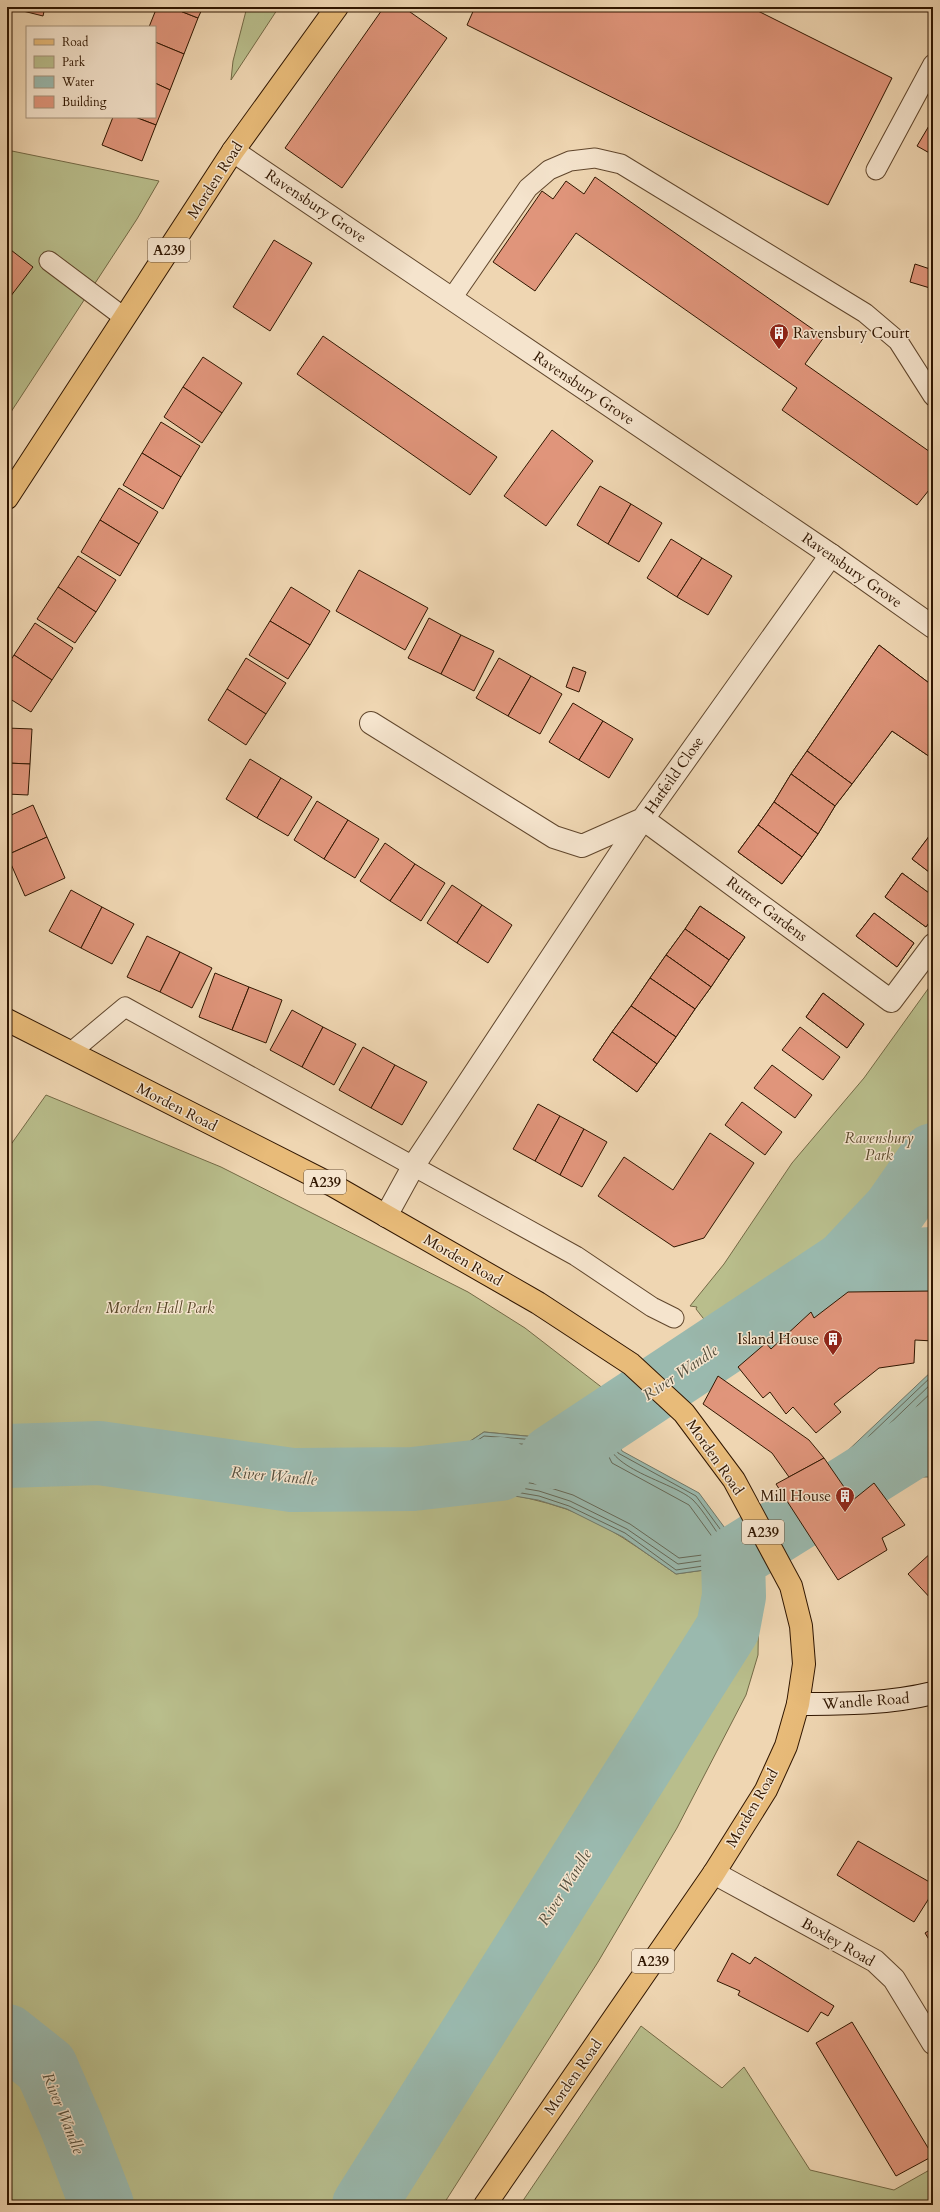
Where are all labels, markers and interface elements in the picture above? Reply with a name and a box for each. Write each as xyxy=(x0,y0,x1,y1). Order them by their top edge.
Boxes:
legend xyxy=(26,26,156,118)
text: Road xyxy=(62,34,89,50)
text: Park xyxy=(62,54,86,70)
text: Water xyxy=(61,74,95,90)
text: Building xyxy=(62,94,107,110)
street label: Morden Road xyxy=(183,138,247,222)
street label: Ravensbury Grove xyxy=(261,165,371,247)
road number: A239 xyxy=(148,238,190,262)
building icon: Ravensbury Court xyxy=(768,322,790,350)
place label: Ravensbury Court xyxy=(793,323,910,343)
street label: Ravensbury Grove xyxy=(529,347,639,429)
street label: Ravensbury Grove xyxy=(798,528,906,612)
street label: Hatfeild Close xyxy=(640,732,708,818)
street label: Rutter Gardens xyxy=(722,872,812,946)
street label: Morden Road xyxy=(133,1078,221,1136)
park label: Ravensbury Park xyxy=(845,1128,914,1165)
road number: A239 xyxy=(304,1170,346,1194)
street label: Morden Road xyxy=(420,1229,506,1291)
park label: Morden Hall Park xyxy=(106,1298,215,1318)
building icon: Island House xyxy=(822,1328,844,1356)
place label: Island House xyxy=(737,1329,819,1349)
water label: River Wandle xyxy=(639,1339,723,1406)
street label: Morden Road xyxy=(682,1415,748,1499)
water label: River Wandle xyxy=(230,1461,319,1491)
building icon: Mill House xyxy=(834,1485,856,1513)
place label: Mill House xyxy=(760,1486,831,1506)
road number: A239 xyxy=(742,1520,784,1544)
street label: Wandle Road xyxy=(821,1688,910,1714)
street label: Morden Road xyxy=(721,1765,783,1851)
water label: River Wandle xyxy=(533,1844,598,1930)
street label: Boxley Road xyxy=(798,1913,878,1971)
road number: A239 xyxy=(632,1949,674,1973)
street label: Morden Road xyxy=(540,2035,606,2119)
water label: River Wandle xyxy=(37,2069,90,2158)

